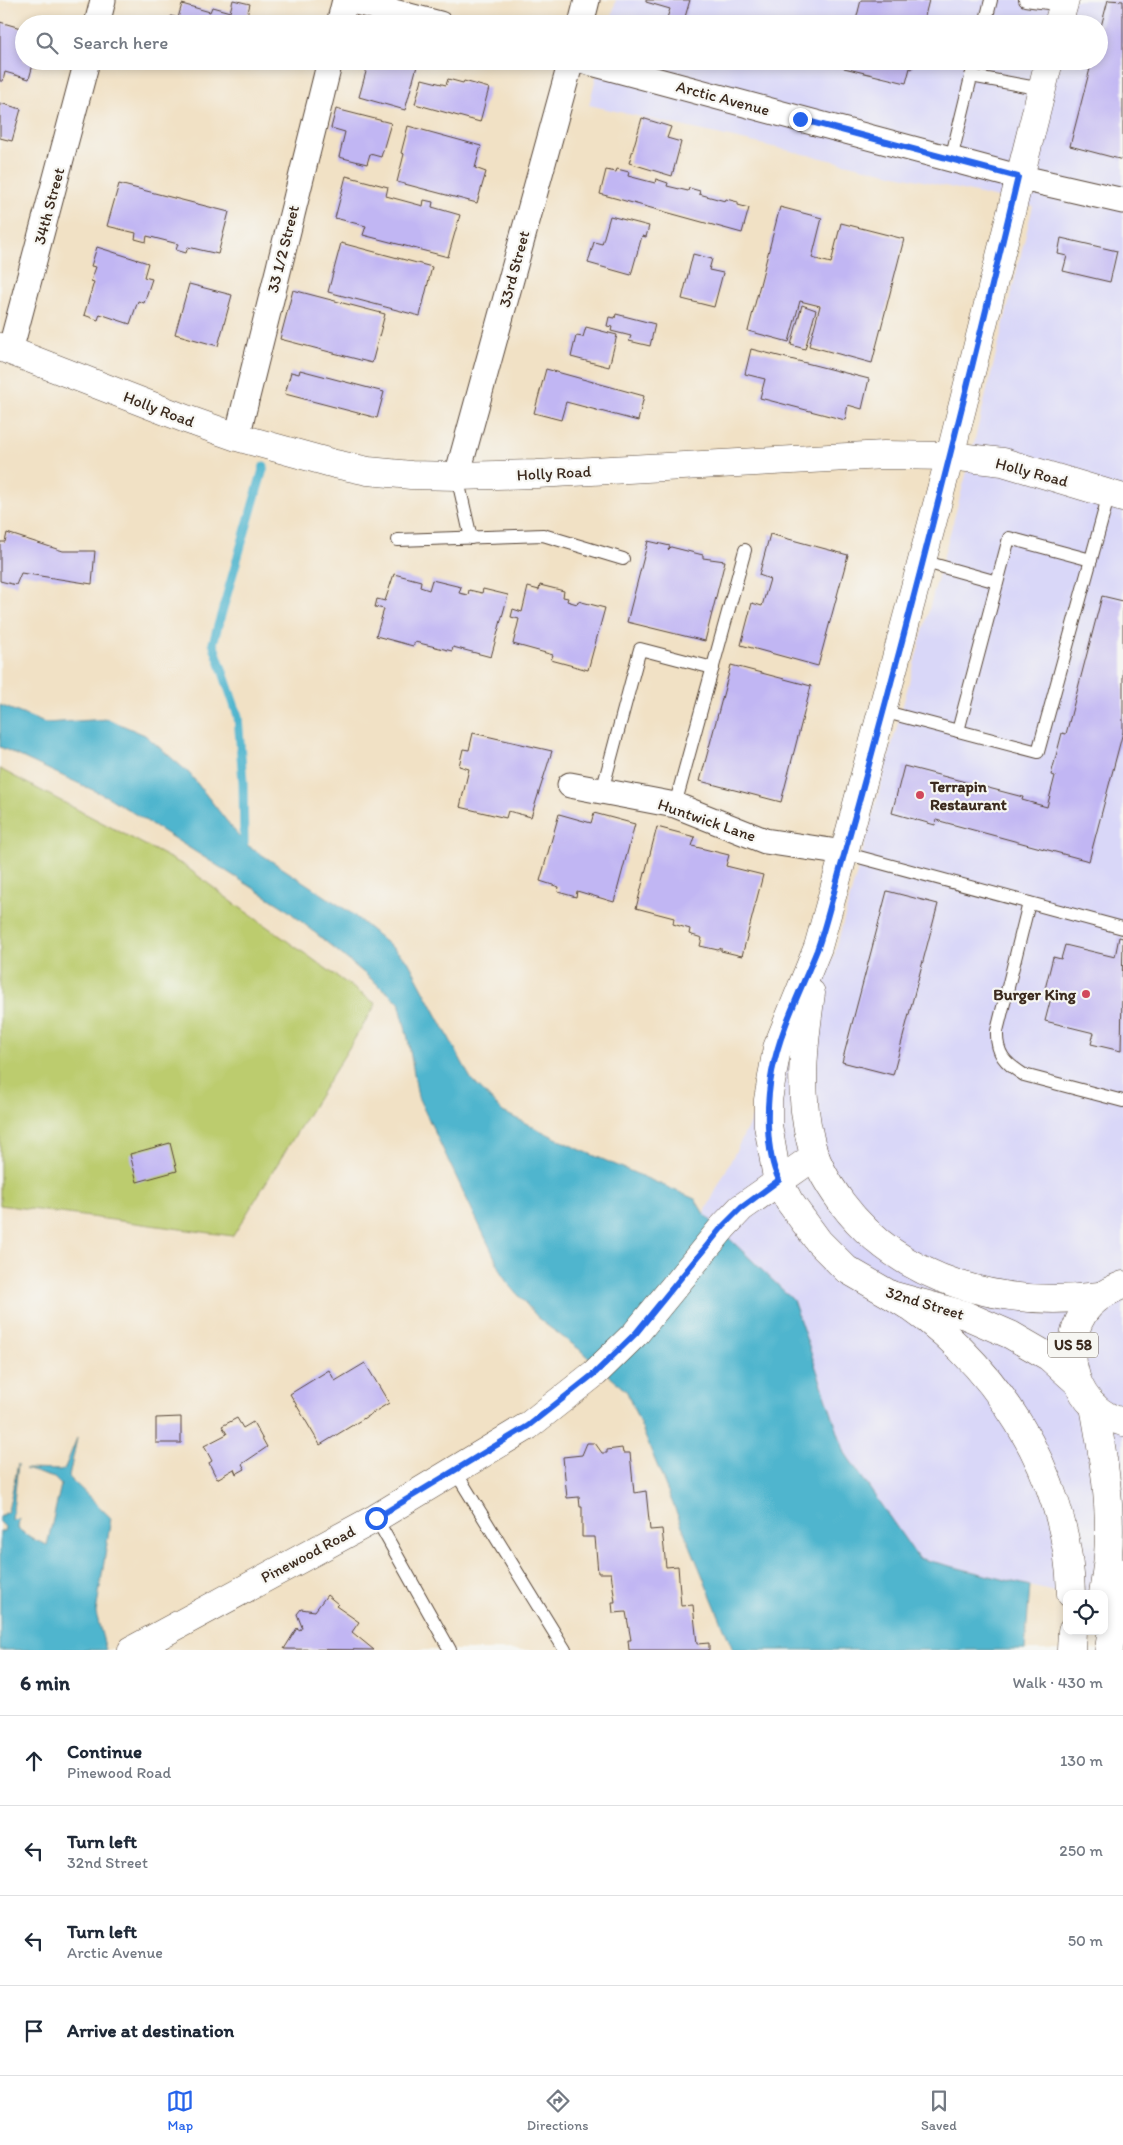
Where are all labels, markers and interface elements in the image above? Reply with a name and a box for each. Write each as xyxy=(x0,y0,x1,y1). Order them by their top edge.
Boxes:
search box xyxy=(15,15,1108,70)
icon: search xyxy=(33,29,61,57)
text: Search here xyxy=(73,31,168,54)
street label: Arctic Avenue xyxy=(674,76,772,120)
route end xyxy=(789,108,812,131)
street label: 34th Street xyxy=(30,166,68,246)
street label: 33 1/2 Street xyxy=(263,203,303,295)
street label: 33rd Street xyxy=(495,229,533,309)
street label: Holly Road xyxy=(121,387,197,431)
street label: Holly Road xyxy=(993,453,1071,491)
street label: Holly Road xyxy=(516,462,592,484)
place label: Terrapin Restaurant xyxy=(929,777,1007,814)
marker: Terrapin Restaurant xyxy=(914,789,926,801)
street label: Huntwick Lane xyxy=(656,794,758,846)
place label: Burger King xyxy=(993,985,1077,1005)
marker: Burger King xyxy=(1080,988,1092,1000)
street label: 32nd Street xyxy=(884,1282,966,1324)
road number: US 58 xyxy=(1048,1332,1098,1358)
route start xyxy=(365,1507,388,1530)
street label: Pinewood Road xyxy=(257,1521,359,1587)
map controls xyxy=(1063,1590,1108,1635)
button: locate xyxy=(1063,1590,1108,1635)
text: 6 min xyxy=(20,1670,70,1695)
text: Walk · 430 m xyxy=(1013,1673,1103,1692)
text: Continue xyxy=(67,1740,142,1763)
icon: ahead xyxy=(20,1747,48,1775)
text: 130 m xyxy=(1060,1751,1103,1770)
text: Pinewood Road xyxy=(67,1763,171,1782)
text: Turn left xyxy=(67,1830,137,1853)
icon: left xyxy=(20,1837,48,1865)
text: 250 m xyxy=(1059,1841,1103,1860)
text: 32nd Street xyxy=(67,1853,148,1872)
text: Turn left xyxy=(67,1920,137,1943)
icon: left xyxy=(20,1927,48,1955)
text: 50 m xyxy=(1068,1931,1103,1950)
text: Arctic Avenue xyxy=(67,1943,163,1962)
icon: arrive xyxy=(20,2017,48,2045)
text: Arrive at destination xyxy=(67,2019,234,2042)
tab: Map xyxy=(166,2087,194,2134)
tab: Directions xyxy=(527,2087,588,2134)
tab: Saved xyxy=(921,2087,957,2134)

